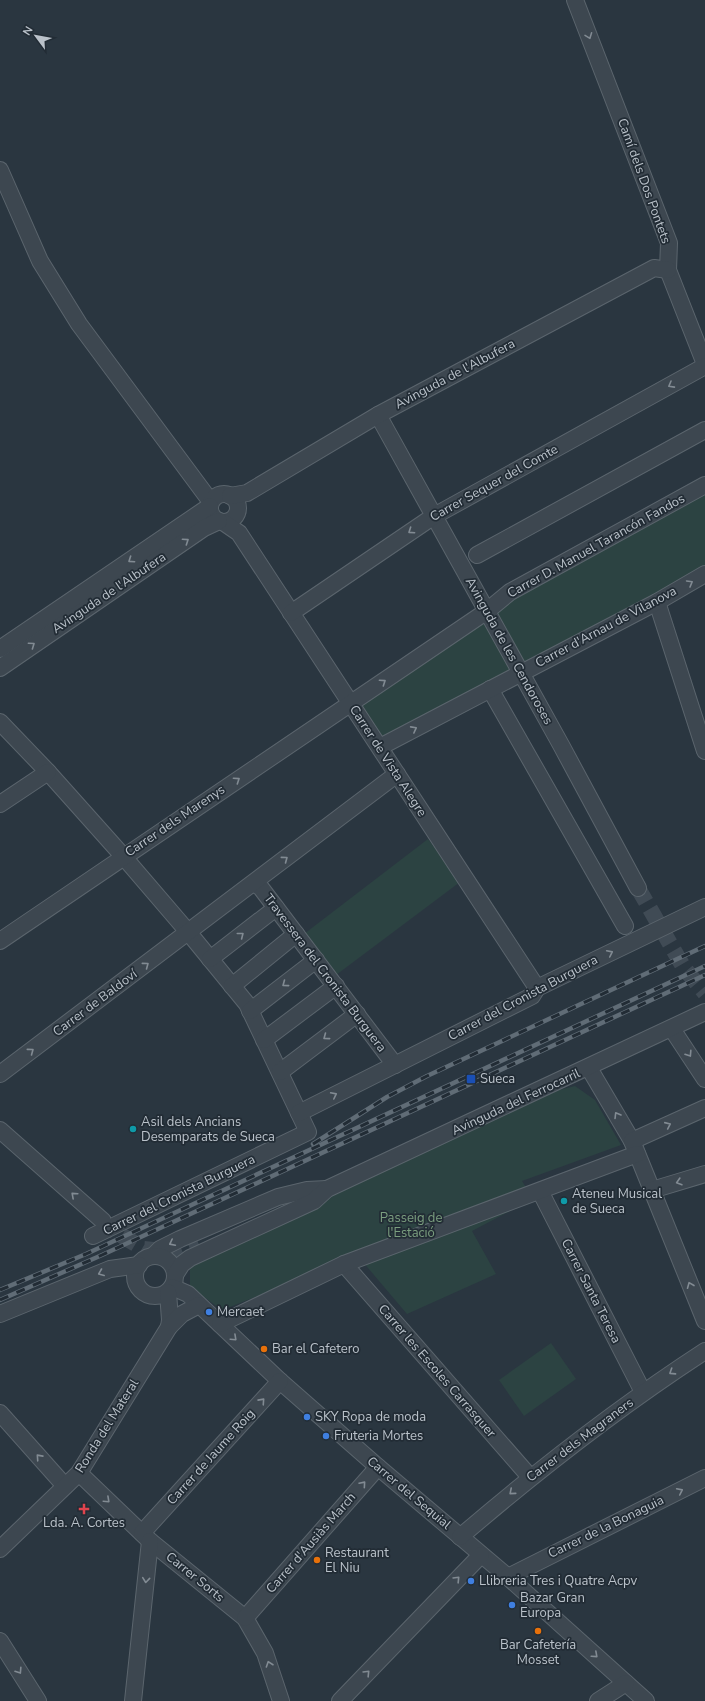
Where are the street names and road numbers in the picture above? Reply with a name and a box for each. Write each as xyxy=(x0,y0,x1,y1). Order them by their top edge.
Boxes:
street label: Camí dels Dos Pontets xyxy=(613,116,675,246)
street label: Avinguda de l'Albufera xyxy=(392,335,518,413)
street label: Carrer Sequer del Comte xyxy=(427,440,561,526)
street label: Carrer D. Manuel Tarancón Fandos xyxy=(504,490,688,602)
street label: Avinguda de l'Albufera xyxy=(49,548,169,638)
street label: Avinguda de les Cendoroses xyxy=(461,574,557,728)
street label: Carrer d'Arnau de Vilanova xyxy=(532,582,680,672)
street label: Carrer de Vista Alegre xyxy=(345,702,431,820)
street label: Carrer dels Marenys xyxy=(121,781,229,861)
street label: Travessera del Cronista Burguera xyxy=(260,890,390,1056)
street label: Carrer del Cronista Burguera xyxy=(445,951,601,1045)
street label: Carrer de Baldoví xyxy=(49,965,142,1041)
street label: Avinguda del Ferrocarril xyxy=(449,1064,583,1140)
street label: Carrer del Cronista Burguera xyxy=(100,1150,258,1240)
street label: Carrer Santa Teresa xyxy=(557,1236,625,1346)
street label: Carrer les Escoles Carrasquer xyxy=(374,1300,500,1442)
street label: Ronda del Materal xyxy=(71,1376,143,1476)
street label: Carrer dels Magraners xyxy=(523,1394,637,1486)
street label: Carrer de Jaume Roig xyxy=(163,1405,259,1509)
street label: Carrer del Sequial xyxy=(363,1452,455,1534)
street label: Carrer d'Ausiàs March xyxy=(262,1489,360,1597)
street label: Carrer de la Bonaguia xyxy=(545,1491,667,1563)
street label: Carrer Sorts xyxy=(162,1548,228,1606)

